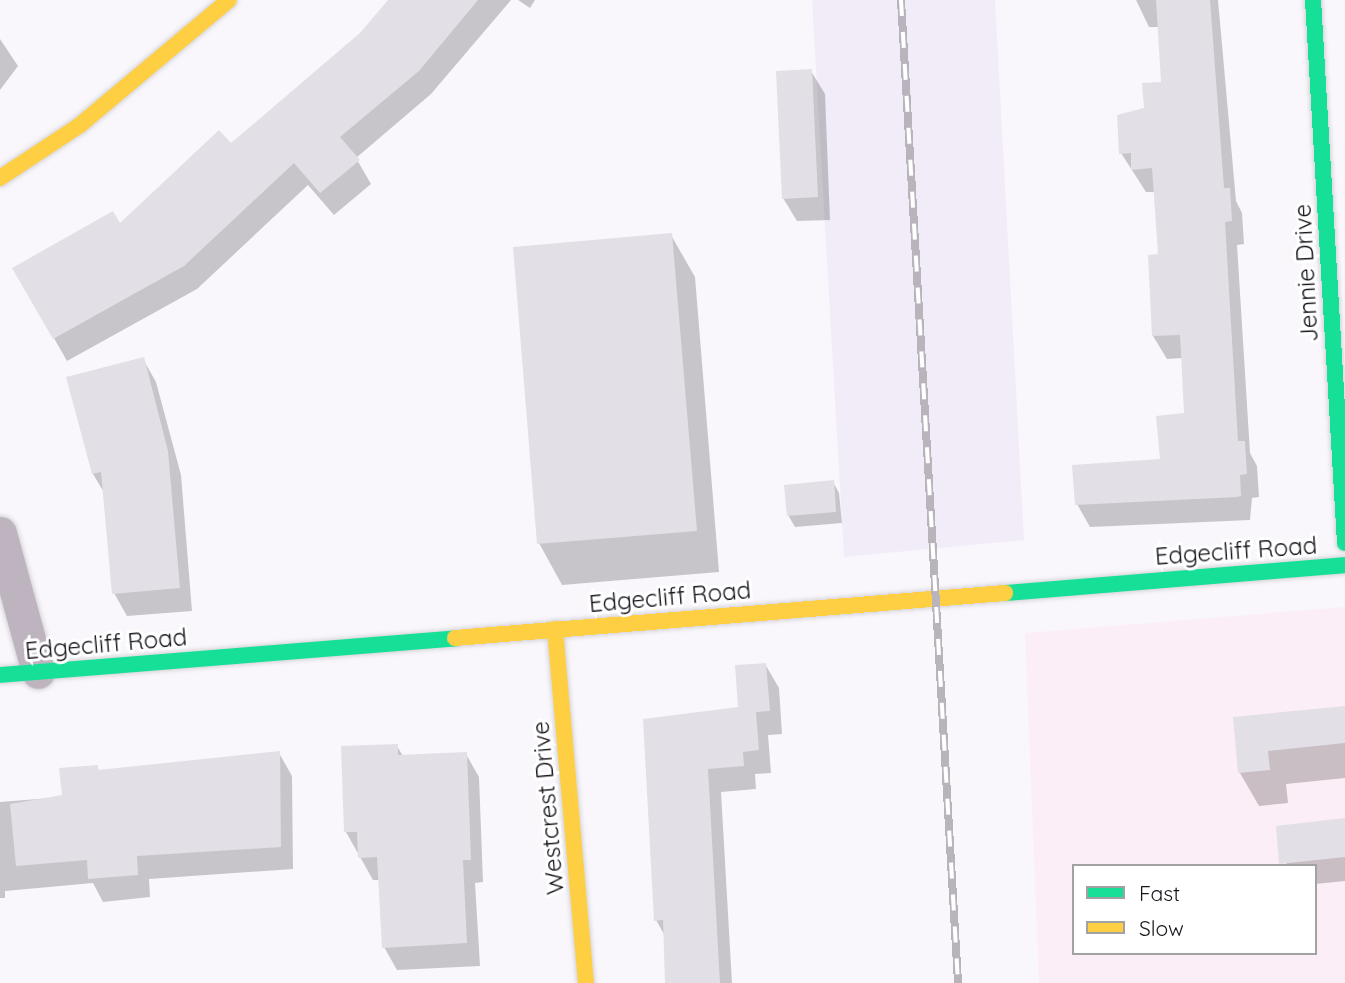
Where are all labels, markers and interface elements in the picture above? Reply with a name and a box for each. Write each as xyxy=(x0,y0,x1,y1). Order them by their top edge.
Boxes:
street label: Jennie Drive xyxy=(1288,203,1324,343)
street label: Edgecliff Road xyxy=(1154,531,1318,571)
street label: Edgecliff Road xyxy=(588,576,752,618)
street label: Edgecliff Road xyxy=(24,623,188,665)
street label: Westcrest Drive xyxy=(526,720,570,896)
legend xyxy=(1072,864,1317,955)
text: Fast xyxy=(1139,880,1180,906)
text: Slow xyxy=(1139,915,1184,941)

